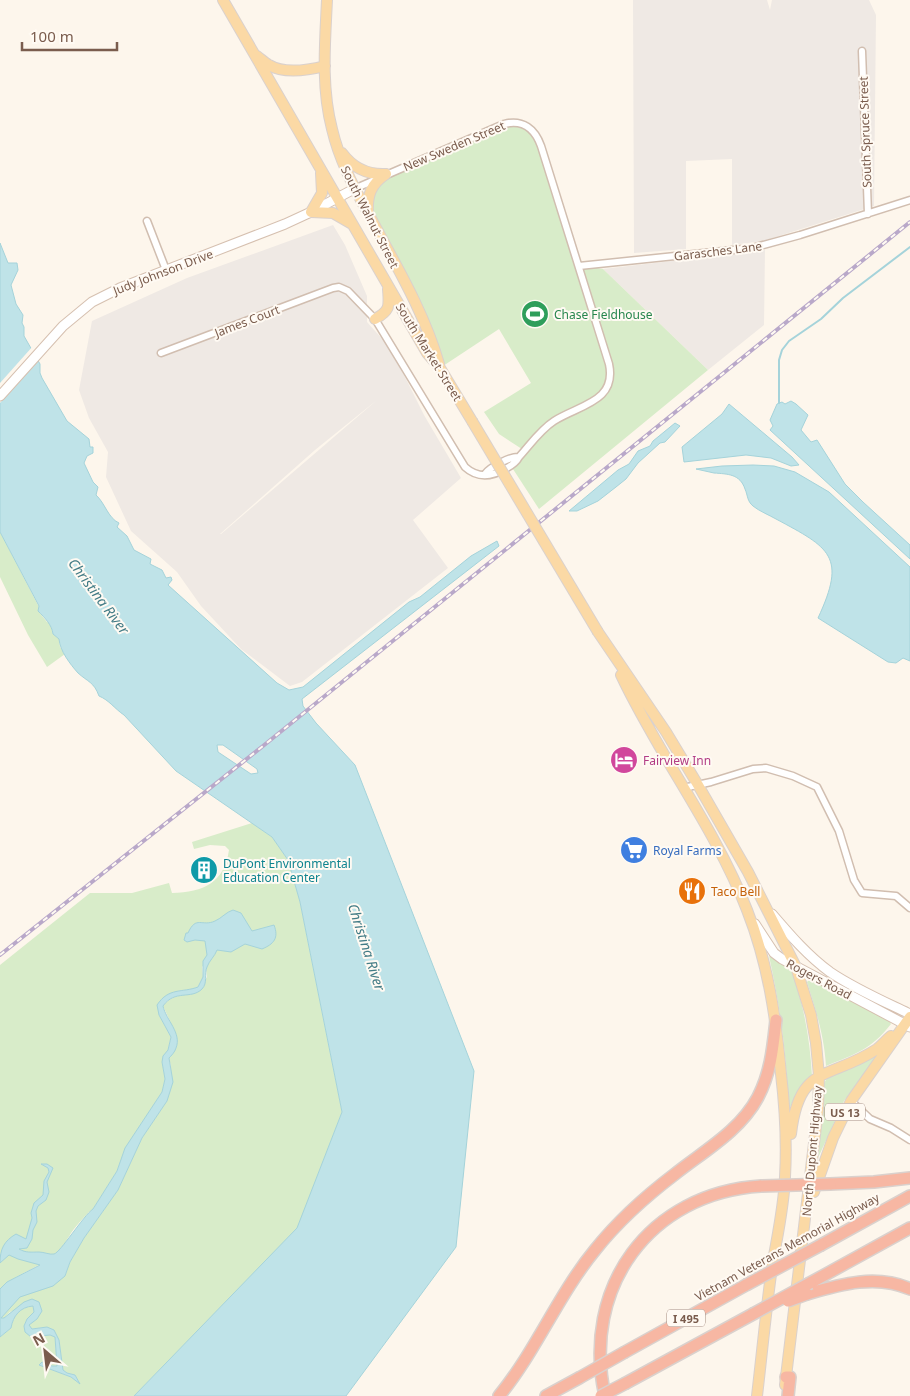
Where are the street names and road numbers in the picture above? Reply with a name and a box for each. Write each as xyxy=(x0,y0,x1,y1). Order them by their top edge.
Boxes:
street label: South Spruce Street xyxy=(855,75,875,188)
street label: New Sweden Street xyxy=(400,117,508,175)
street label: South Walnut Street xyxy=(337,163,403,272)
street label: Garasches Lane xyxy=(673,237,763,265)
street label: Judy Johnson Drive xyxy=(110,245,216,299)
street label: South Market Street xyxy=(392,300,466,405)
street label: James Court xyxy=(211,301,283,342)
street label: Rogers Road xyxy=(783,955,855,1003)
street label: North Dupont Highway xyxy=(798,1084,826,1217)
road number: US 13 xyxy=(825,1104,865,1120)
street label: Vietnam Veterans Memorial Highway xyxy=(692,1189,883,1305)
road number: I 495 xyxy=(667,1310,705,1326)

